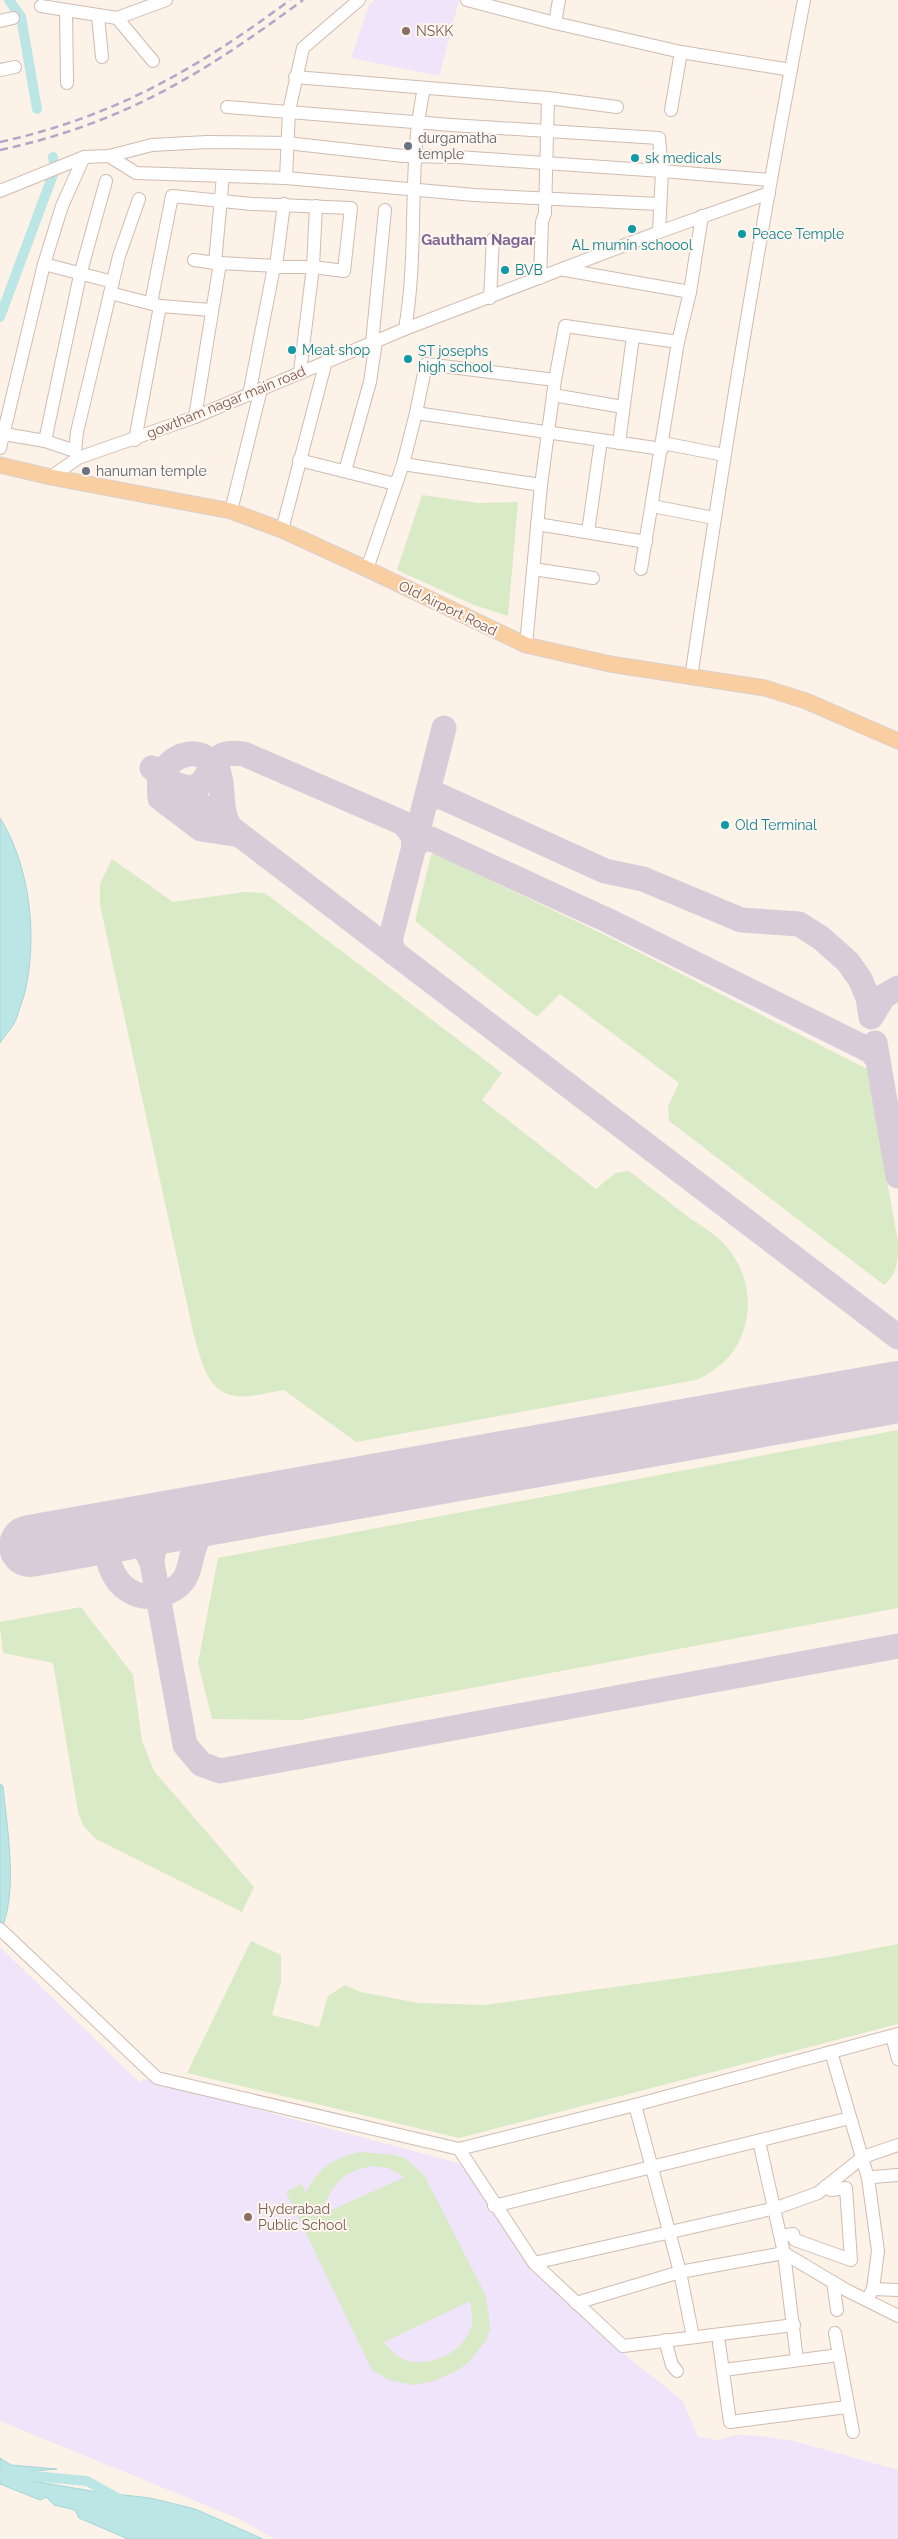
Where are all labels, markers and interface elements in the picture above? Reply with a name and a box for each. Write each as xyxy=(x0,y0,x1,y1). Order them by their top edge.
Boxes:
place label: NSKK xyxy=(416,23,453,39)
marker: NSKK xyxy=(400,25,412,37)
place label: durgamatha temple xyxy=(418,130,497,162)
marker: durgamatha temple xyxy=(402,140,414,152)
place label: sk medicals xyxy=(645,150,722,166)
marker: sk medicals xyxy=(629,152,641,164)
marker: AL mumin schoool xyxy=(626,223,638,235)
place label: Peace Temple xyxy=(752,226,844,242)
marker: Peace Temple xyxy=(736,228,748,240)
district label: Gautham Nagar xyxy=(421,231,535,249)
place label: AL mumin schoool xyxy=(571,237,693,253)
place label: BVB xyxy=(515,262,543,278)
marker: BVB xyxy=(499,264,511,276)
place label: Meat shop xyxy=(302,342,370,358)
place label: ST josephs high school xyxy=(418,343,493,375)
marker: Meat shop xyxy=(286,344,298,356)
marker: ST josephs high school xyxy=(402,353,414,365)
street label: gowtham nagar main road xyxy=(144,363,308,441)
place label: hanuman temple xyxy=(96,463,207,479)
marker: hanuman temple xyxy=(80,465,92,477)
street label: Old Airport Road xyxy=(396,577,500,639)
place label: Old Terminal xyxy=(735,817,817,833)
marker: Old Terminal xyxy=(719,819,731,831)
place label: Hyderabad Public School xyxy=(258,2201,347,2233)
marker: Hyderabad Public School xyxy=(242,2211,254,2223)

